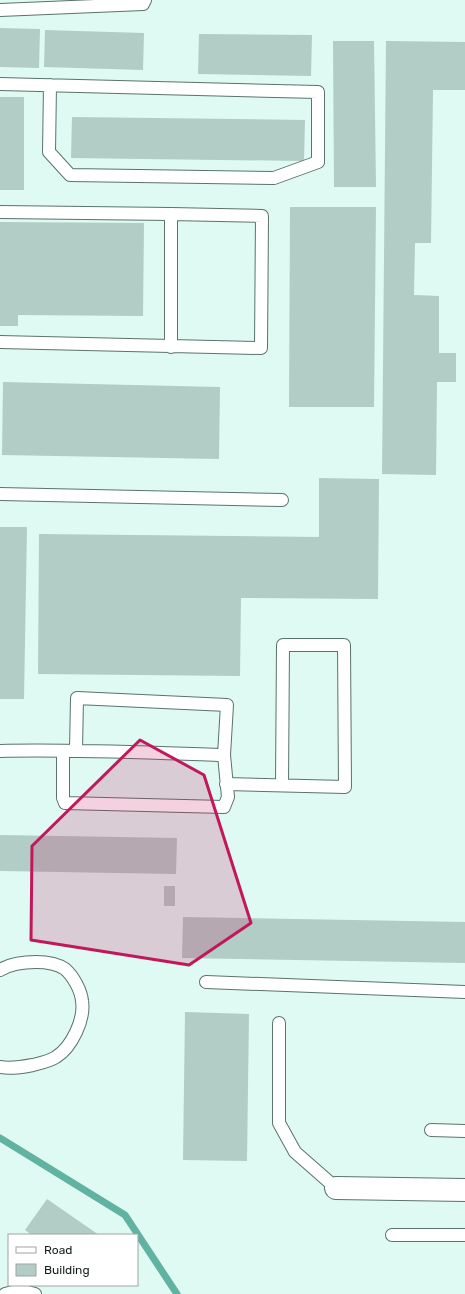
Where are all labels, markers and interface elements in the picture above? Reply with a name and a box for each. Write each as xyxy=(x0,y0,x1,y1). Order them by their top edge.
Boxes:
legend xyxy=(8,1234,138,1286)
text: Road xyxy=(44,1243,72,1257)
text: Building xyxy=(44,1263,90,1277)

